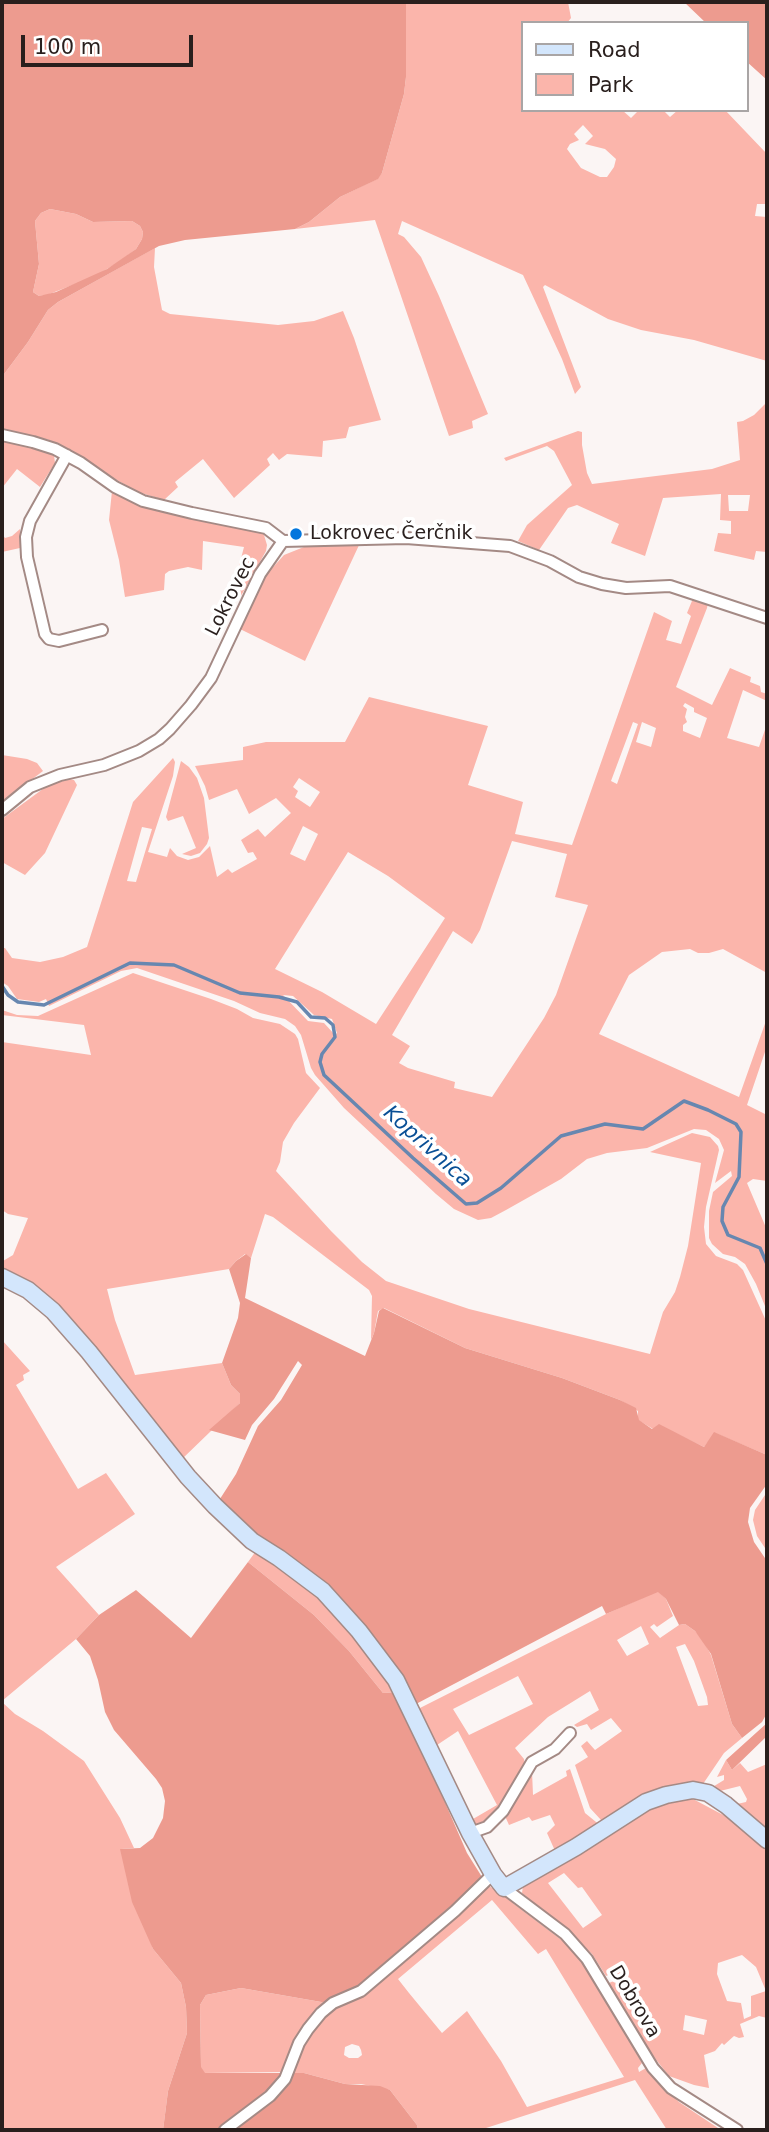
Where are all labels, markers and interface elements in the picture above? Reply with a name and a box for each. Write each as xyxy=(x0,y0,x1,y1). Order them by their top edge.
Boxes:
scale bar xyxy=(24,21,196,65)
legend xyxy=(520,21,748,112)
text: 100 m xyxy=(34,35,101,59)
text: Road xyxy=(588,38,641,62)
text: Park xyxy=(588,73,633,97)
place label: Lokrovec Čerčnik xyxy=(310,523,472,545)
marker: Lokrovec Čerčnik xyxy=(288,526,304,542)
street label: Lokrovec xyxy=(201,554,261,640)
water label: Koprivnica xyxy=(378,1101,476,1193)
street label: Dobrova xyxy=(604,1962,664,2042)

